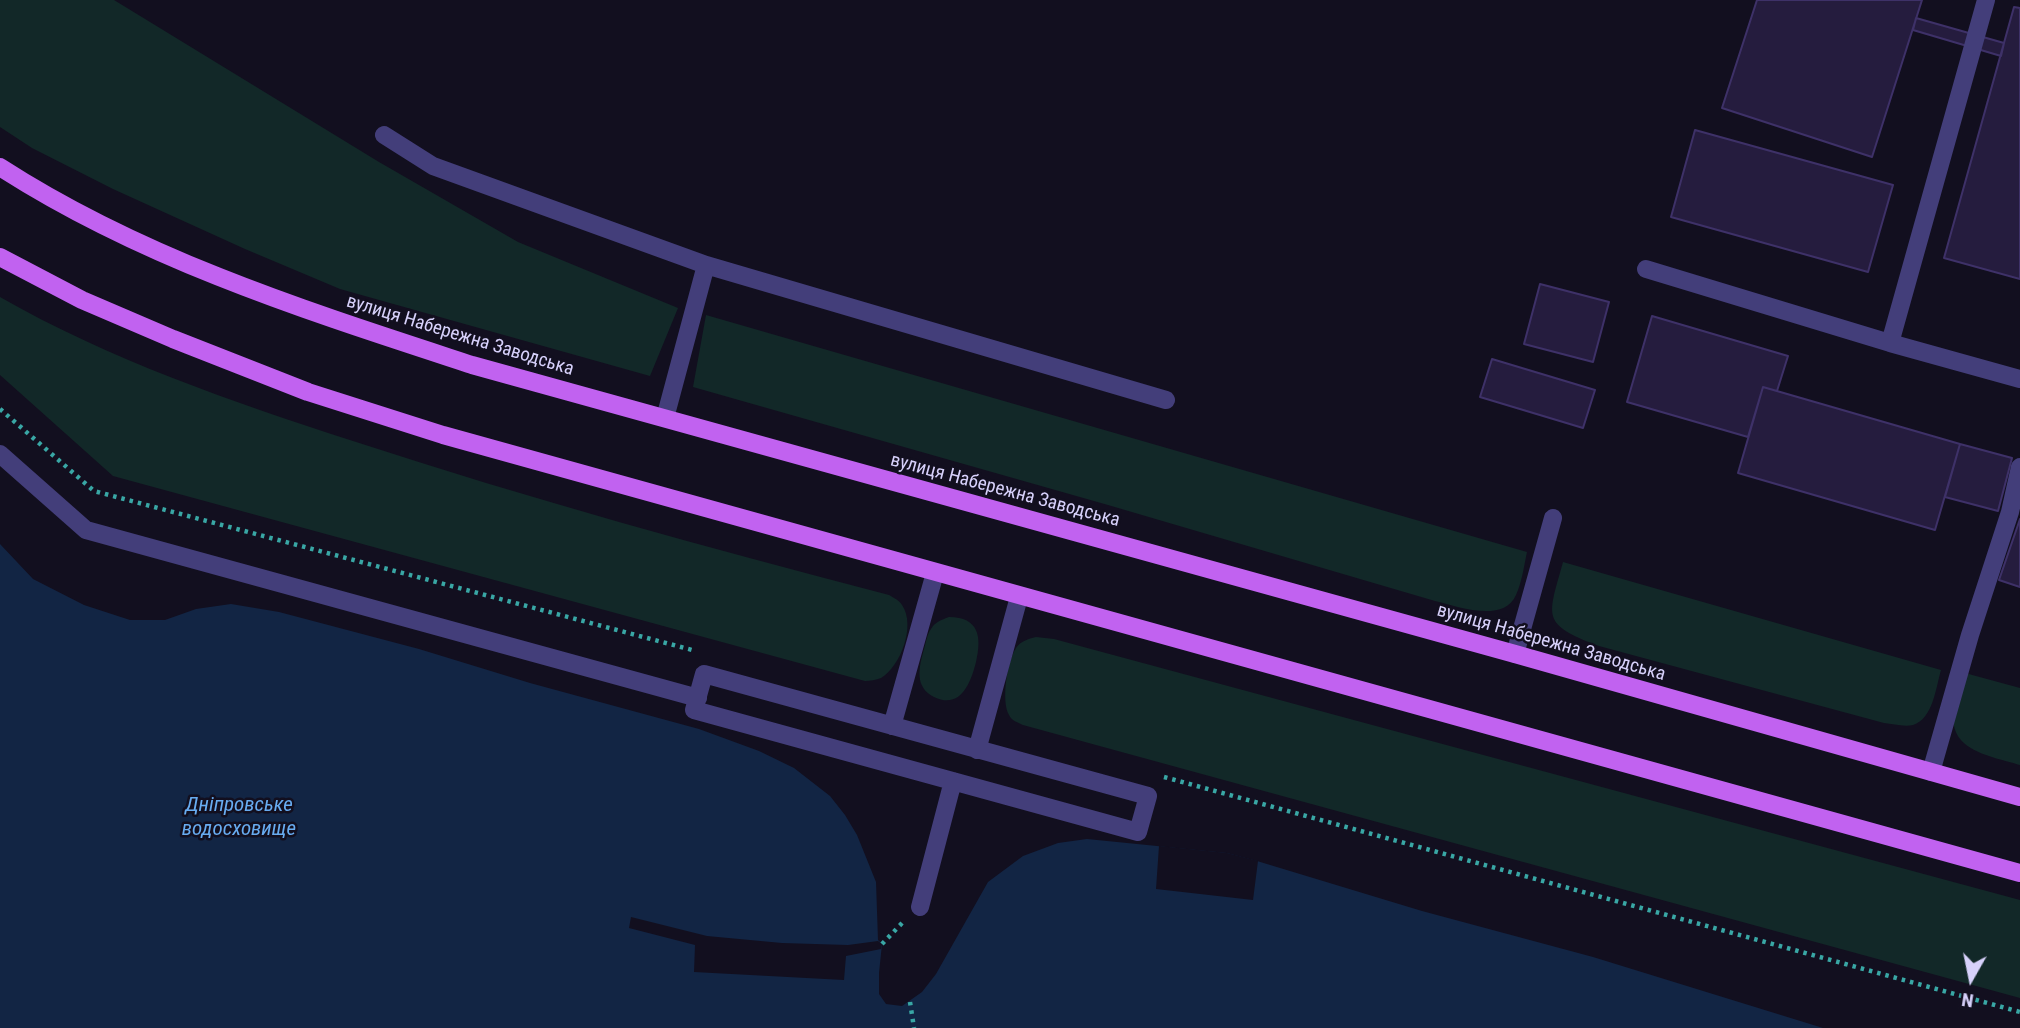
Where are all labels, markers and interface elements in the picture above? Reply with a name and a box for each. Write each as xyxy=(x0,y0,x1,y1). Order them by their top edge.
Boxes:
street label: вулиця Набережна Заводська xyxy=(344,291,576,381)
street label: вулиця Набережна Заводська xyxy=(888,449,1122,533)
street label: вулиця Набережна Заводська xyxy=(1434,599,1668,687)
water label: Дніпровське водосховище xyxy=(182,793,296,843)
north arrow xyxy=(1936,944,2006,1014)
text: N xyxy=(1960,988,1975,1013)

